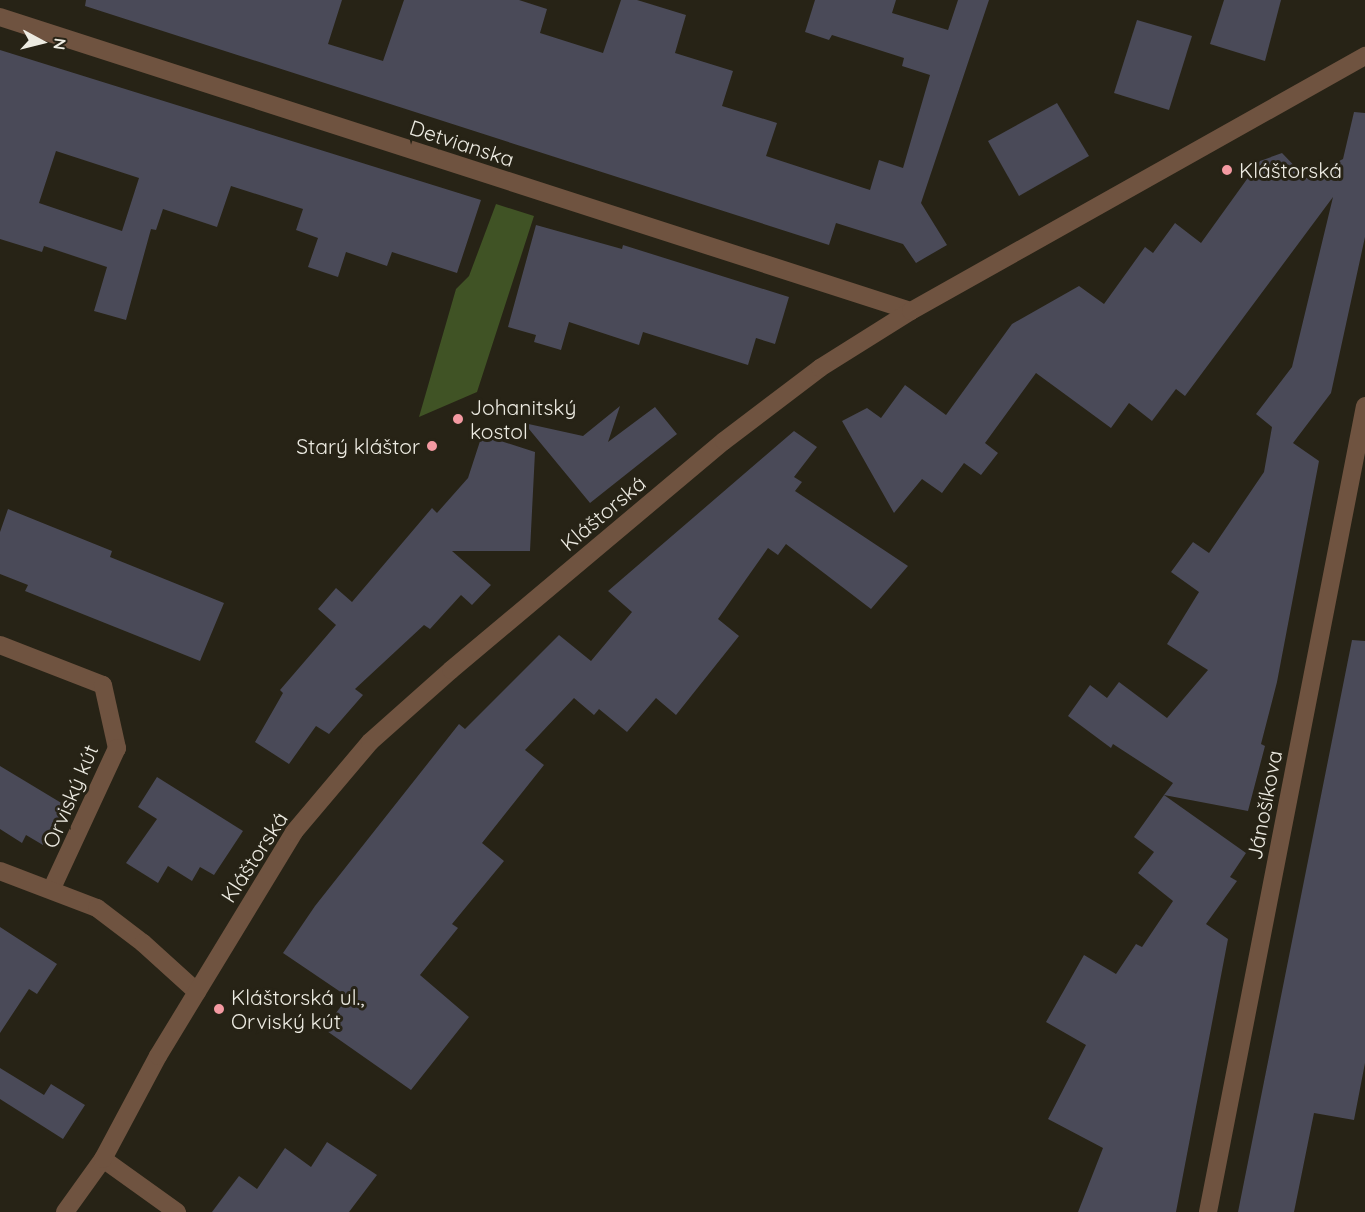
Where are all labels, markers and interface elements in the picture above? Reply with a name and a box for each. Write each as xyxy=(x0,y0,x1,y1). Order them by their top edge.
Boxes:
north arrow xyxy=(12,12,72,72)
text: N xyxy=(49,37,71,51)
street label: Detvianska xyxy=(407,114,517,172)
place label: Kláštorská xyxy=(1239,157,1342,183)
marker: Kláštorská xyxy=(1220,163,1234,177)
place label: Johanitský kostol xyxy=(470,394,577,444)
marker: Johanitský kostol xyxy=(451,412,465,426)
place label: Starý kláštor xyxy=(296,433,420,459)
marker: Starý kláštor xyxy=(425,439,439,453)
street label: Kláštorská xyxy=(555,470,651,556)
street label: Orviský kút xyxy=(37,741,103,851)
street label: Jánošíkova xyxy=(1241,748,1287,862)
street label: Kláštorská xyxy=(215,807,293,907)
place label: Kláštorská ul., Orviský kút xyxy=(231,984,364,1034)
marker: Kláštorská ul., Orviský kút xyxy=(212,1002,226,1016)

